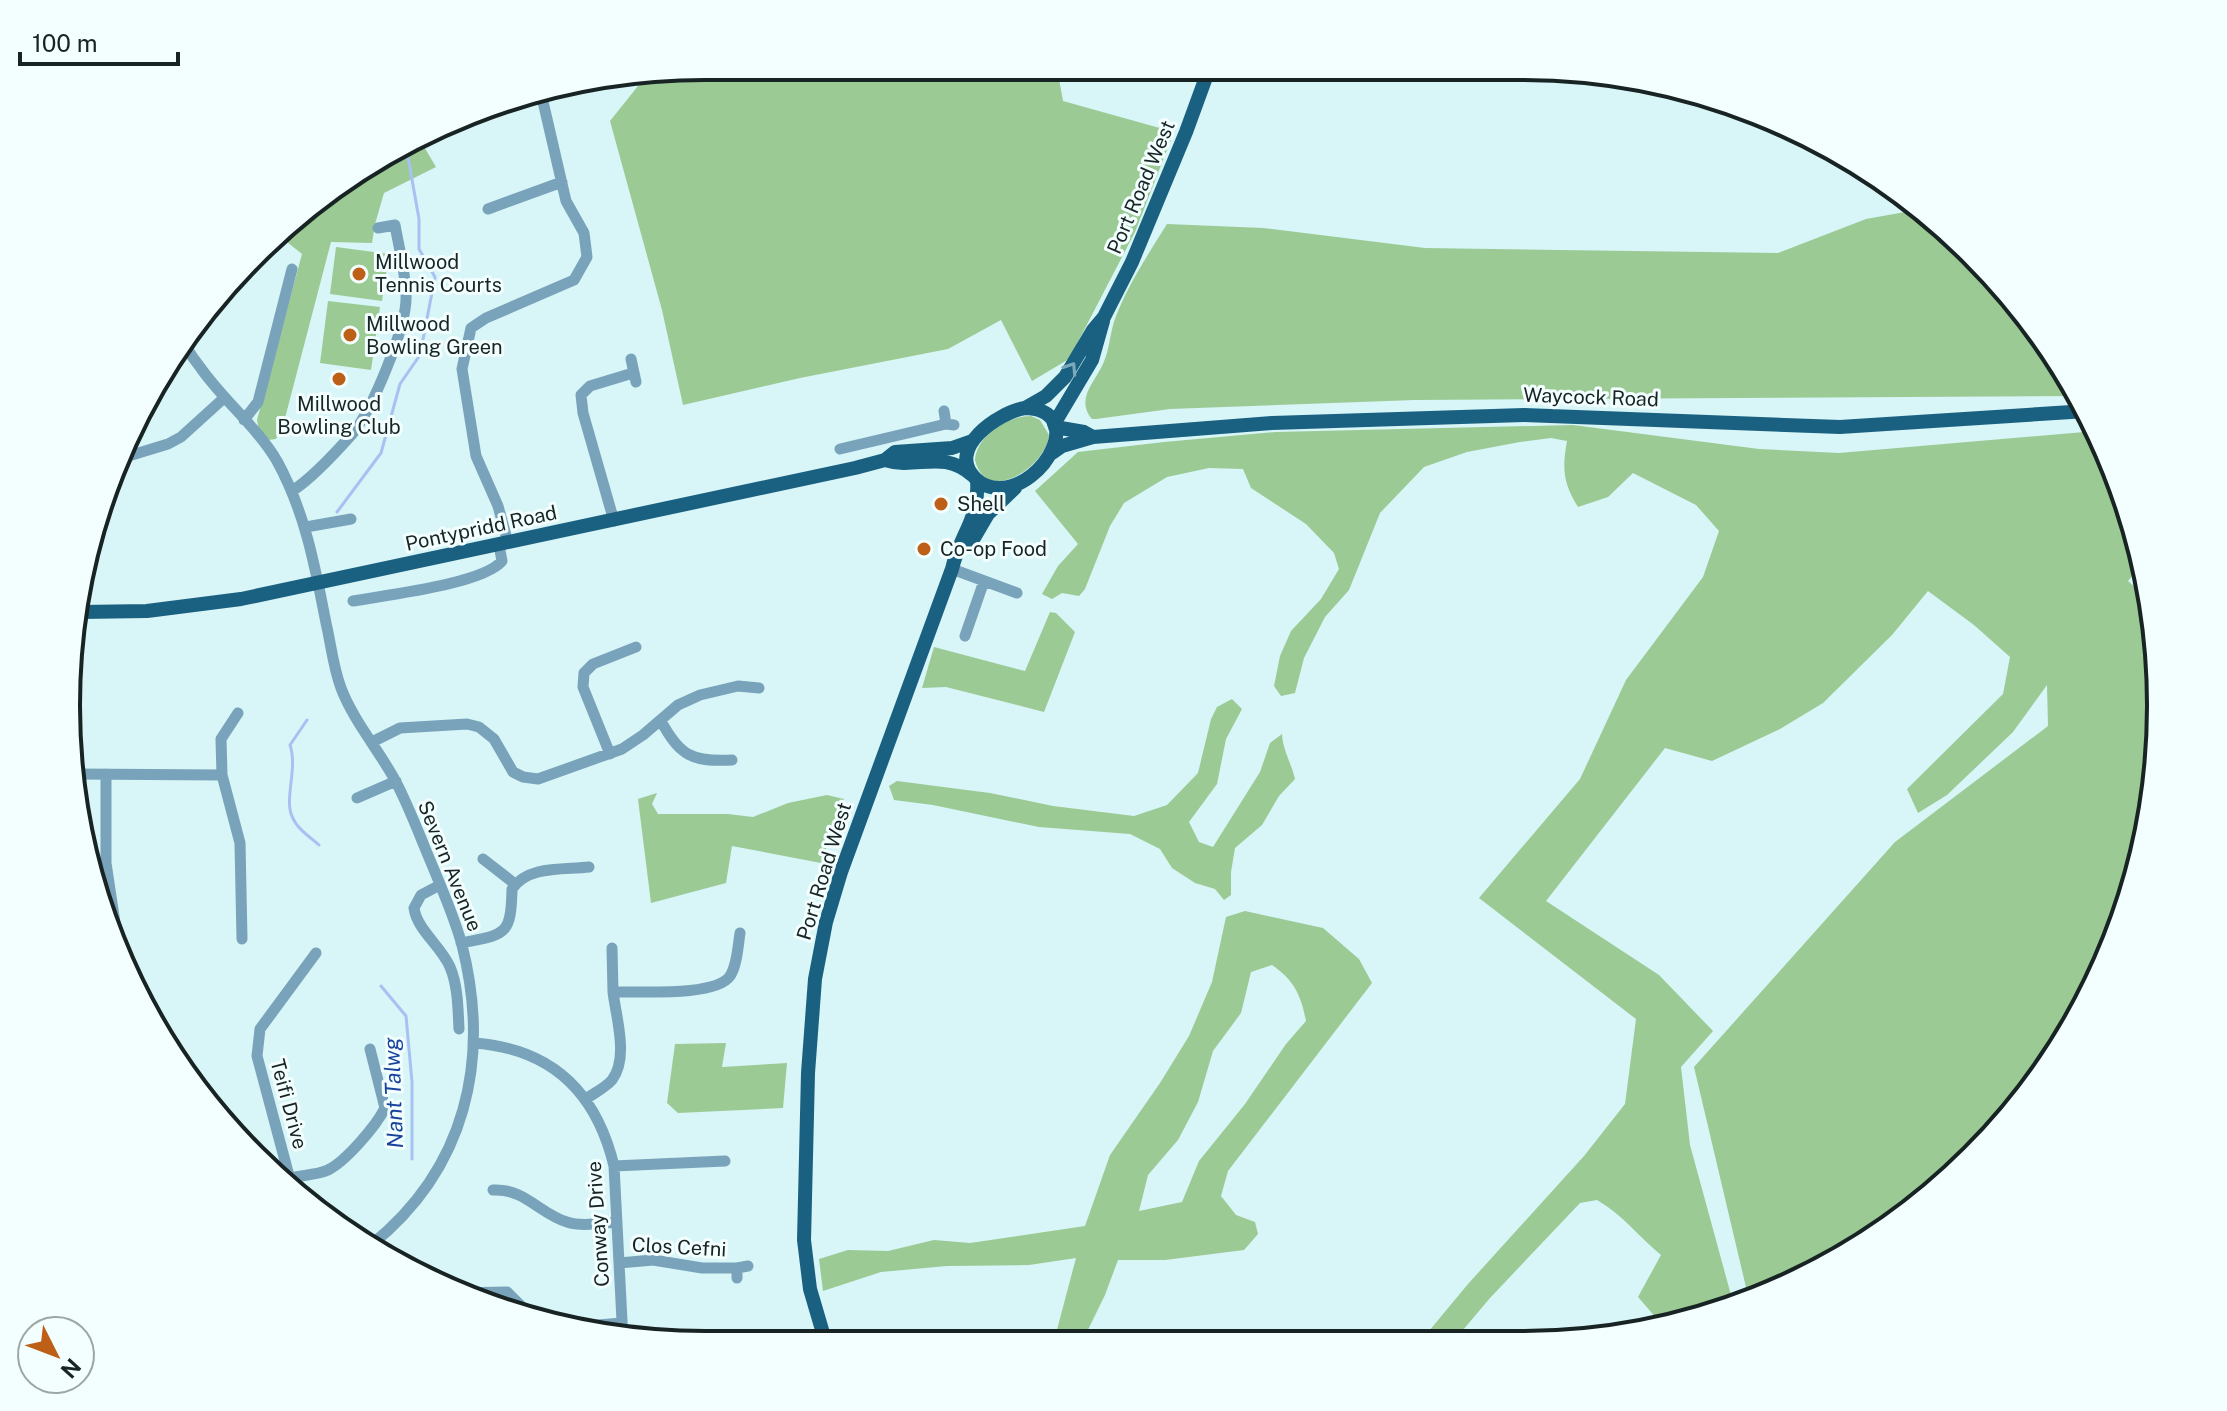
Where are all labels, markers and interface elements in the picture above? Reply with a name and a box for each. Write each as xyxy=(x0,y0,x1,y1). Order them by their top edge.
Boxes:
scale bar xyxy=(20,16,178,66)
text: 100 m xyxy=(32,29,98,57)
street label: Port Road West xyxy=(1102,117,1180,257)
place label: Millwood Tennis Courts xyxy=(375,250,502,297)
marker: Millwood Tennis Courts xyxy=(350,265,368,283)
place label: Millwood Bowling Green xyxy=(366,312,503,359)
marker: Millwood Bowling Green xyxy=(341,326,359,344)
one-way arrow xyxy=(1061,362,1076,377)
marker: Millwood Bowling Club xyxy=(330,370,348,388)
street label: Waycock Road xyxy=(1523,383,1659,411)
place label: Millwood Bowling Club xyxy=(277,392,401,439)
place label: Shell xyxy=(957,492,1005,516)
marker: Shell xyxy=(932,495,950,513)
street label: Pontypridd Road xyxy=(403,500,559,556)
place label: Co-op Food xyxy=(940,537,1047,561)
marker: Co-op Food xyxy=(915,540,933,558)
street label: Severn Avenue xyxy=(413,797,487,935)
street label: Port Road West xyxy=(792,799,856,943)
water label: Nant Talwg xyxy=(378,1036,408,1149)
street label: Teifi Drive xyxy=(265,1056,313,1152)
street label: Conway Drive xyxy=(582,1160,614,1288)
street label: Clos Cefni xyxy=(631,1233,727,1261)
north arrow xyxy=(16,1315,96,1395)
text: N xyxy=(55,1353,86,1383)

